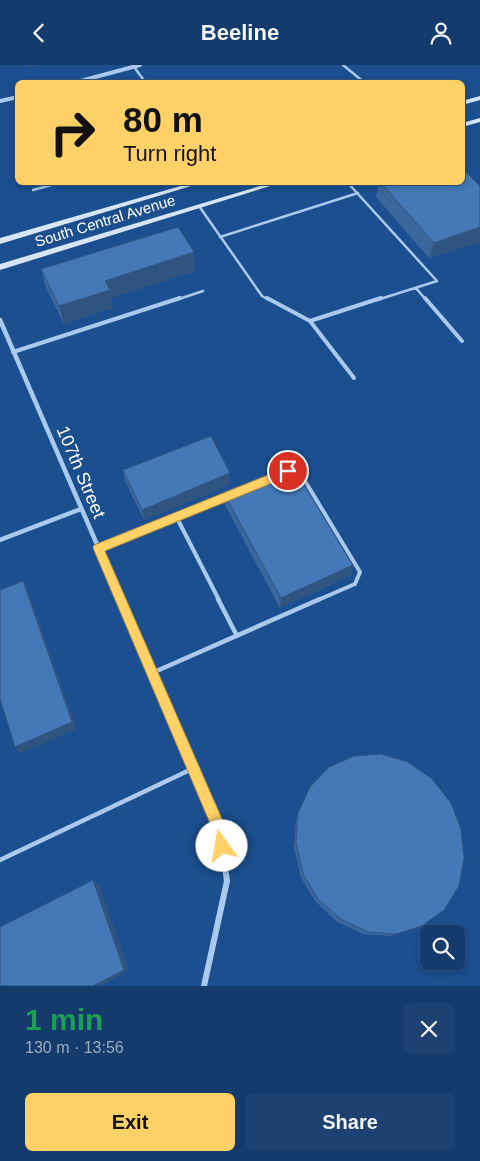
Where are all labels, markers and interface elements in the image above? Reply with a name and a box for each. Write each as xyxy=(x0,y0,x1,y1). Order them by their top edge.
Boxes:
icon: back xyxy=(25,19,53,47)
icon: person xyxy=(427,19,455,47)
text: Beeline xyxy=(201,20,279,45)
icon: right xyxy=(40,100,105,165)
text: 80 m xyxy=(123,100,203,139)
text: Turn right xyxy=(123,141,216,166)
street label: South Central Avenue xyxy=(33,191,177,250)
street label: 107th Street xyxy=(53,423,109,521)
pin xyxy=(267,450,309,492)
icon: arrive xyxy=(274,457,302,485)
position arrow xyxy=(195,819,247,871)
map controls xyxy=(420,925,465,970)
button: search xyxy=(420,925,465,970)
text: 1 min xyxy=(25,1003,103,1036)
button: close xyxy=(403,1003,455,1055)
text: 130 m · 13:56 xyxy=(25,1039,124,1056)
button: Exit xyxy=(25,1093,235,1151)
button: Share xyxy=(245,1093,455,1151)

